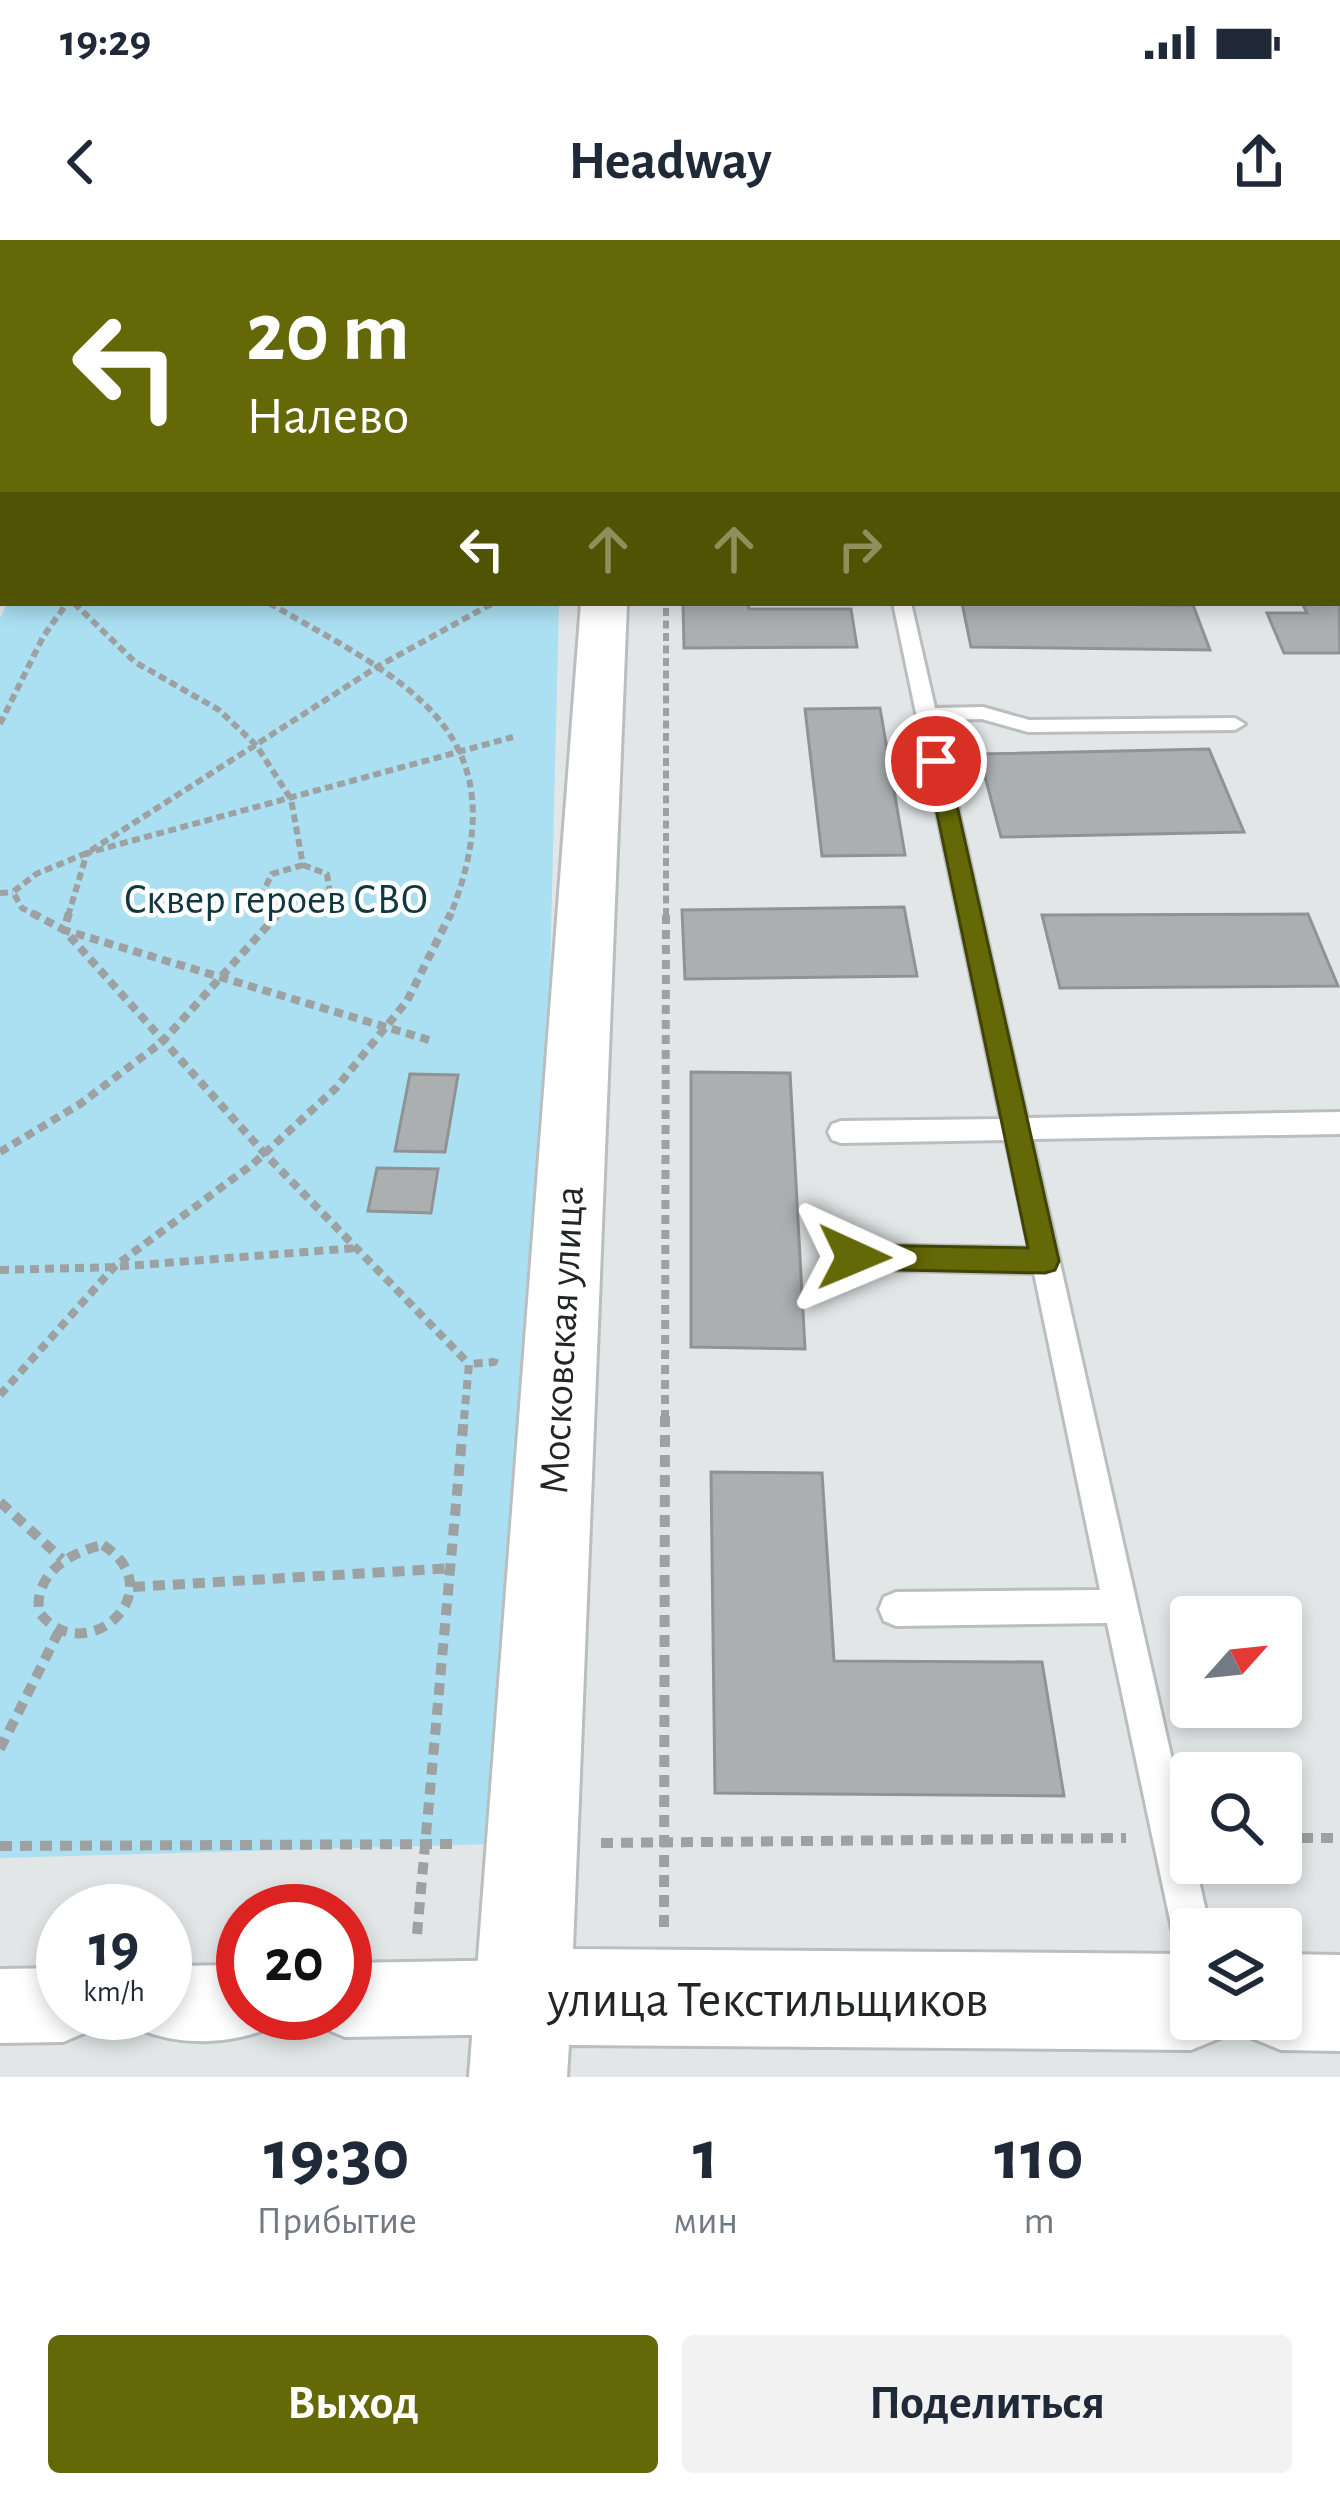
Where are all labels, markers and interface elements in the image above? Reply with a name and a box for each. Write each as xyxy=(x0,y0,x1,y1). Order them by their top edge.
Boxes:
text: 19:29 xyxy=(60,19,151,64)
icon: back xyxy=(48,129,114,195)
icon: share xyxy=(1226,129,1292,195)
text: Headway xyxy=(568,135,772,189)
icon: left xyxy=(48,288,204,444)
text: 20 m xyxy=(246,292,410,376)
text: Налево xyxy=(246,390,409,444)
icon: left xyxy=(449,516,515,582)
icon: ahead xyxy=(575,516,641,582)
icon: ahead xyxy=(701,516,767,582)
icon: right xyxy=(827,516,893,582)
pin xyxy=(885,710,987,812)
icon: arrive xyxy=(903,728,969,794)
park label: Сквер героев СВО xyxy=(123,879,429,921)
street label: Московская улица xyxy=(533,1185,591,1495)
position arrow xyxy=(791,1194,917,1320)
north arrow xyxy=(1170,1596,1302,1728)
map controls xyxy=(1170,1596,1302,2040)
button: search xyxy=(1170,1752,1302,1884)
speed limit sign: 20 xyxy=(216,1884,372,2040)
button: layers xyxy=(1170,1908,1302,2040)
text: 19 xyxy=(89,1917,139,1977)
street label: улица Текстильщиков xyxy=(547,1975,989,2026)
text: km/h xyxy=(83,1977,145,2007)
text: 19:30 xyxy=(264,2120,409,2192)
text: 1 xyxy=(693,2120,719,2192)
text: 110 xyxy=(994,2120,1084,2192)
text: Прибытие xyxy=(256,2202,417,2241)
text: мин xyxy=(673,2202,738,2241)
text: m xyxy=(1023,2202,1055,2241)
button: Выход xyxy=(48,2335,658,2473)
button: Поделиться xyxy=(682,2335,1292,2473)

